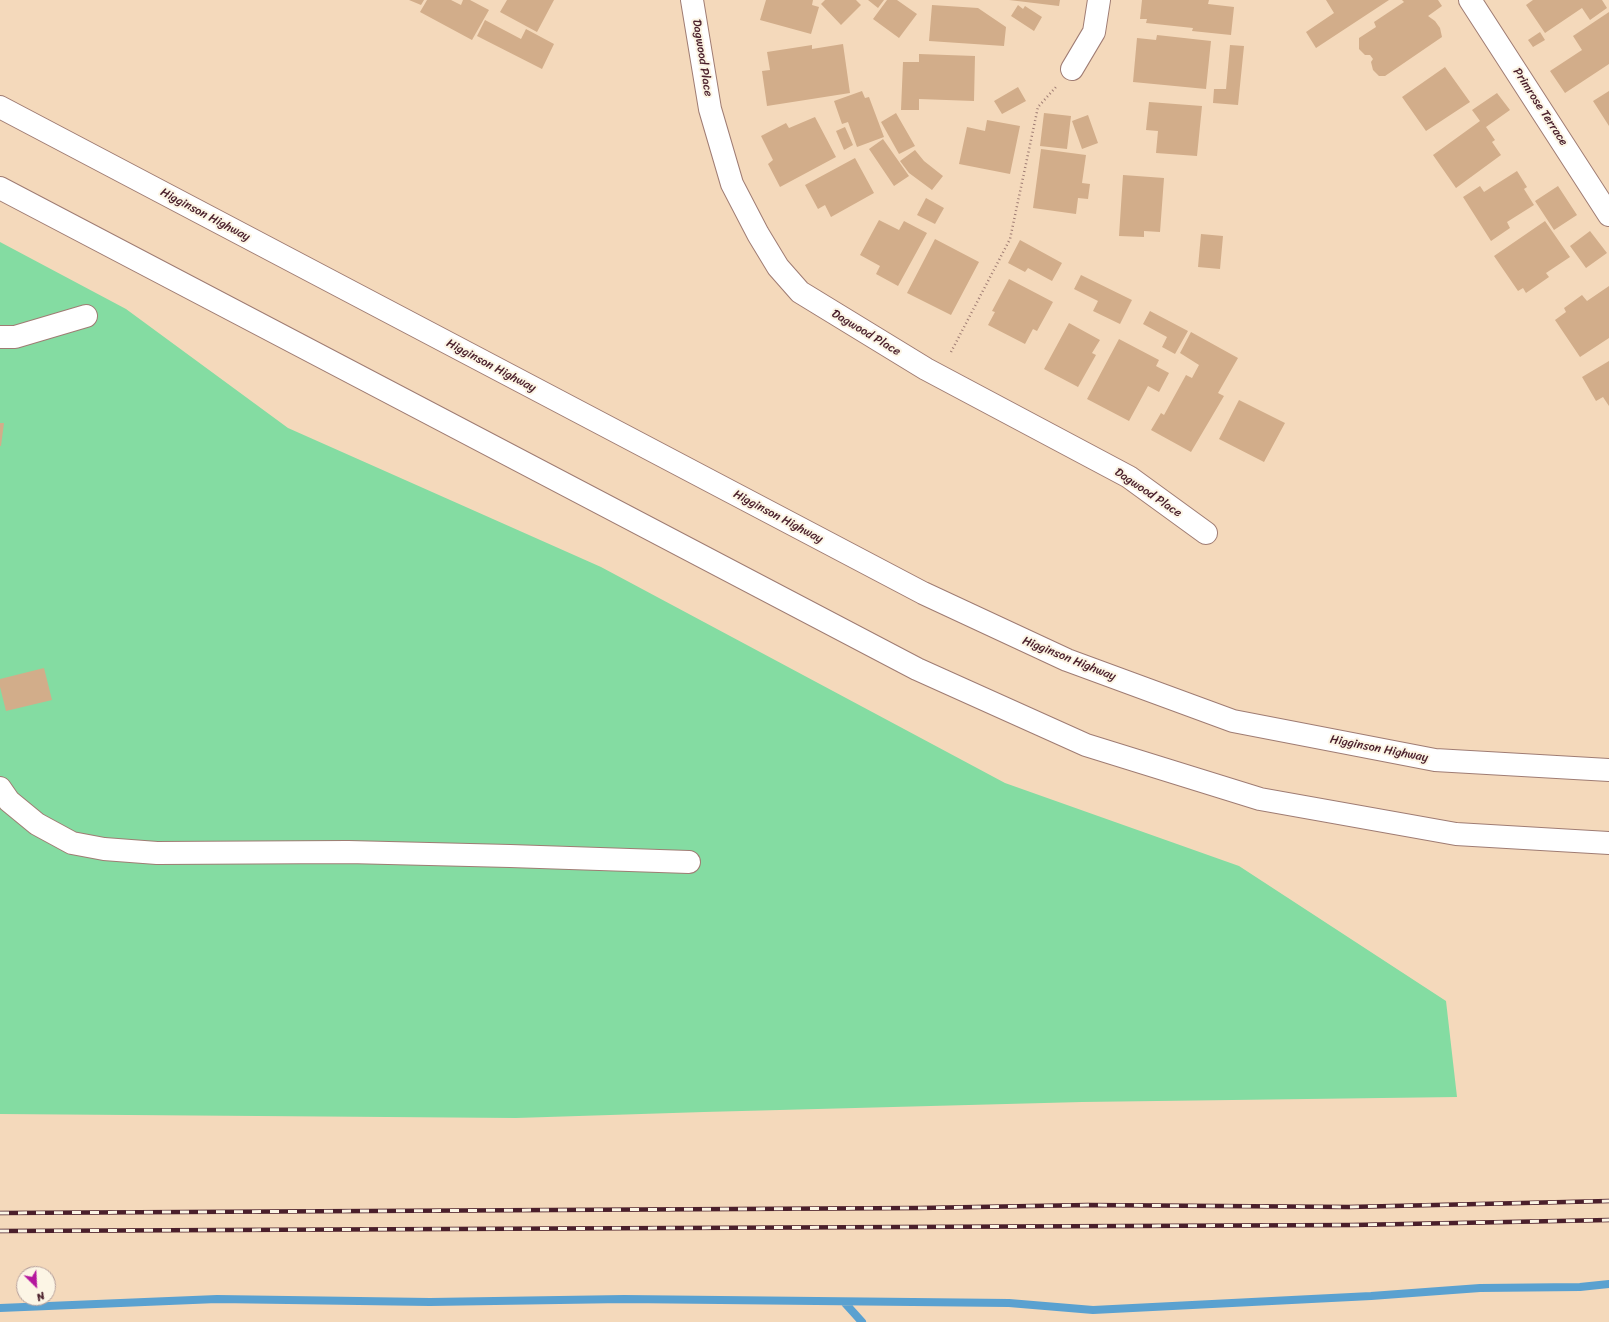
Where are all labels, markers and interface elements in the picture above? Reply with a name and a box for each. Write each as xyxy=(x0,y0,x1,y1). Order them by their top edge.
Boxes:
street label: Dagwood Place xyxy=(689,18,715,98)
street label: Primrose Terrace xyxy=(1510,66,1570,148)
street label: Higginson Highway xyxy=(158,185,252,245)
street label: Dagwood Place xyxy=(829,307,903,359)
street label: Higginson Highway xyxy=(444,336,538,396)
street label: Dagwood Place xyxy=(1112,465,1184,521)
street label: Higginson Highway xyxy=(731,487,825,547)
street label: Higginson Highway xyxy=(1020,634,1118,684)
street label: Higginson Highway xyxy=(1329,732,1429,766)
north arrow xyxy=(16,1266,56,1306)
text: N xyxy=(33,1286,48,1307)

